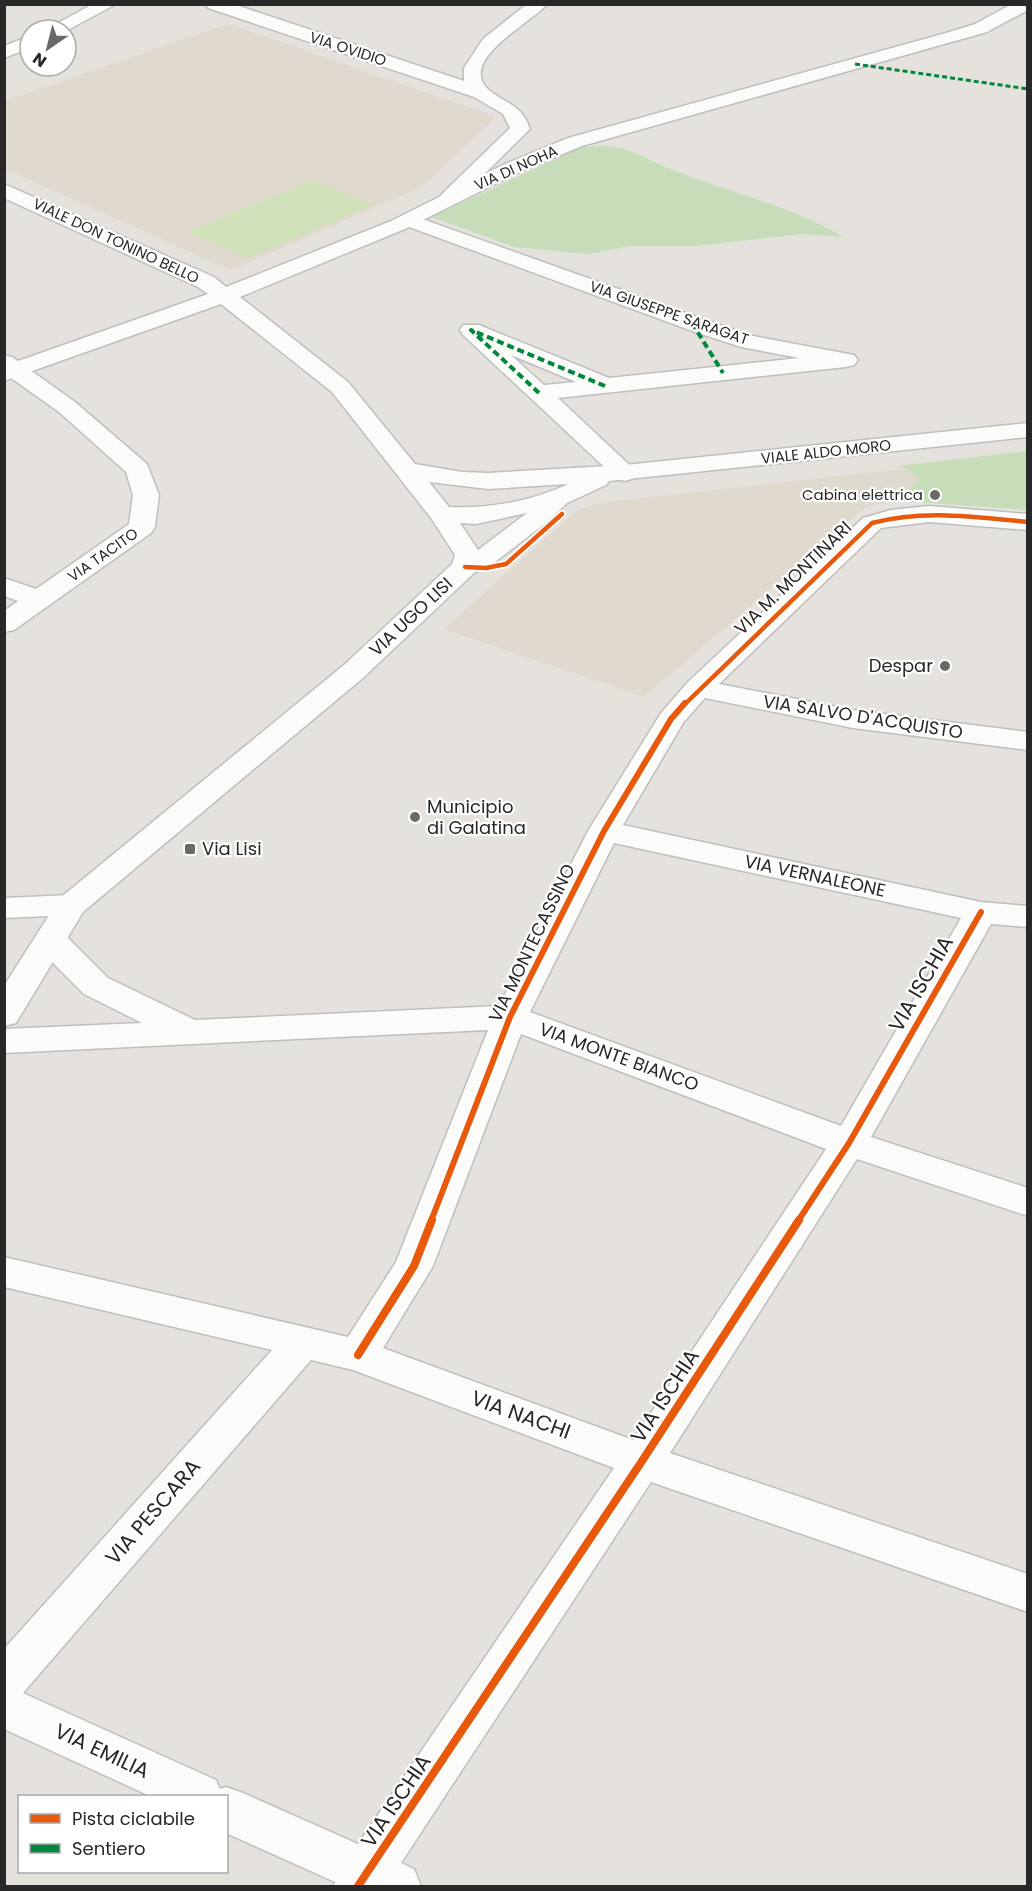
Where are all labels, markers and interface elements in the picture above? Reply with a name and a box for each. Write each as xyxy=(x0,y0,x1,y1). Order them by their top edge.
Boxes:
north arrow xyxy=(18,18,78,78)
street label: VIA OVIDIO xyxy=(307,26,389,71)
text: N xyxy=(28,47,51,73)
street label: VIA DI NOHA xyxy=(471,140,561,195)
street label: VIALE DON TONINO BELLO xyxy=(30,193,203,288)
street label: VIA GIUSEPPE SARAGAT xyxy=(587,275,752,350)
street label: VIALE ALDO MORO xyxy=(760,434,892,469)
place label: Cabina elettrica xyxy=(802,484,923,505)
marker: Cabina elettrica xyxy=(928,488,942,502)
street label: VIA M. MONTINARI xyxy=(728,515,857,640)
street label: VIA TACITO xyxy=(63,523,142,587)
street label: VIA UGO LISI xyxy=(363,571,458,662)
place label: Despar xyxy=(869,653,933,678)
marker: Despar xyxy=(938,659,952,673)
street label: VIA SALVO D'ACQUISTO xyxy=(761,688,965,745)
place label: Municipio di Galatina xyxy=(427,794,526,840)
marker: Municipio di Galatina xyxy=(408,810,422,824)
place label: Via Lisi xyxy=(202,836,262,861)
marker: Via Lisi xyxy=(183,842,197,856)
street label: VIA VERNALEONE xyxy=(742,848,888,903)
street label: VIA MONTECASSINO xyxy=(482,859,581,1026)
street label: VIA ISCHIA xyxy=(881,930,960,1037)
street label: VIA MONTE BIANCO xyxy=(536,1016,702,1097)
street label: VIA ISCHIA xyxy=(623,1343,706,1448)
street label: VIA NACHI xyxy=(467,1383,575,1446)
street label: VIA PESCARA xyxy=(98,1452,207,1571)
street label: VIA EMILIA xyxy=(50,1716,154,1785)
street label: VIA ISCHIA xyxy=(354,1748,437,1853)
legend xyxy=(18,1795,228,1873)
text: Pista ciclabile xyxy=(72,1806,195,1831)
text: Sentiero xyxy=(72,1836,146,1861)

